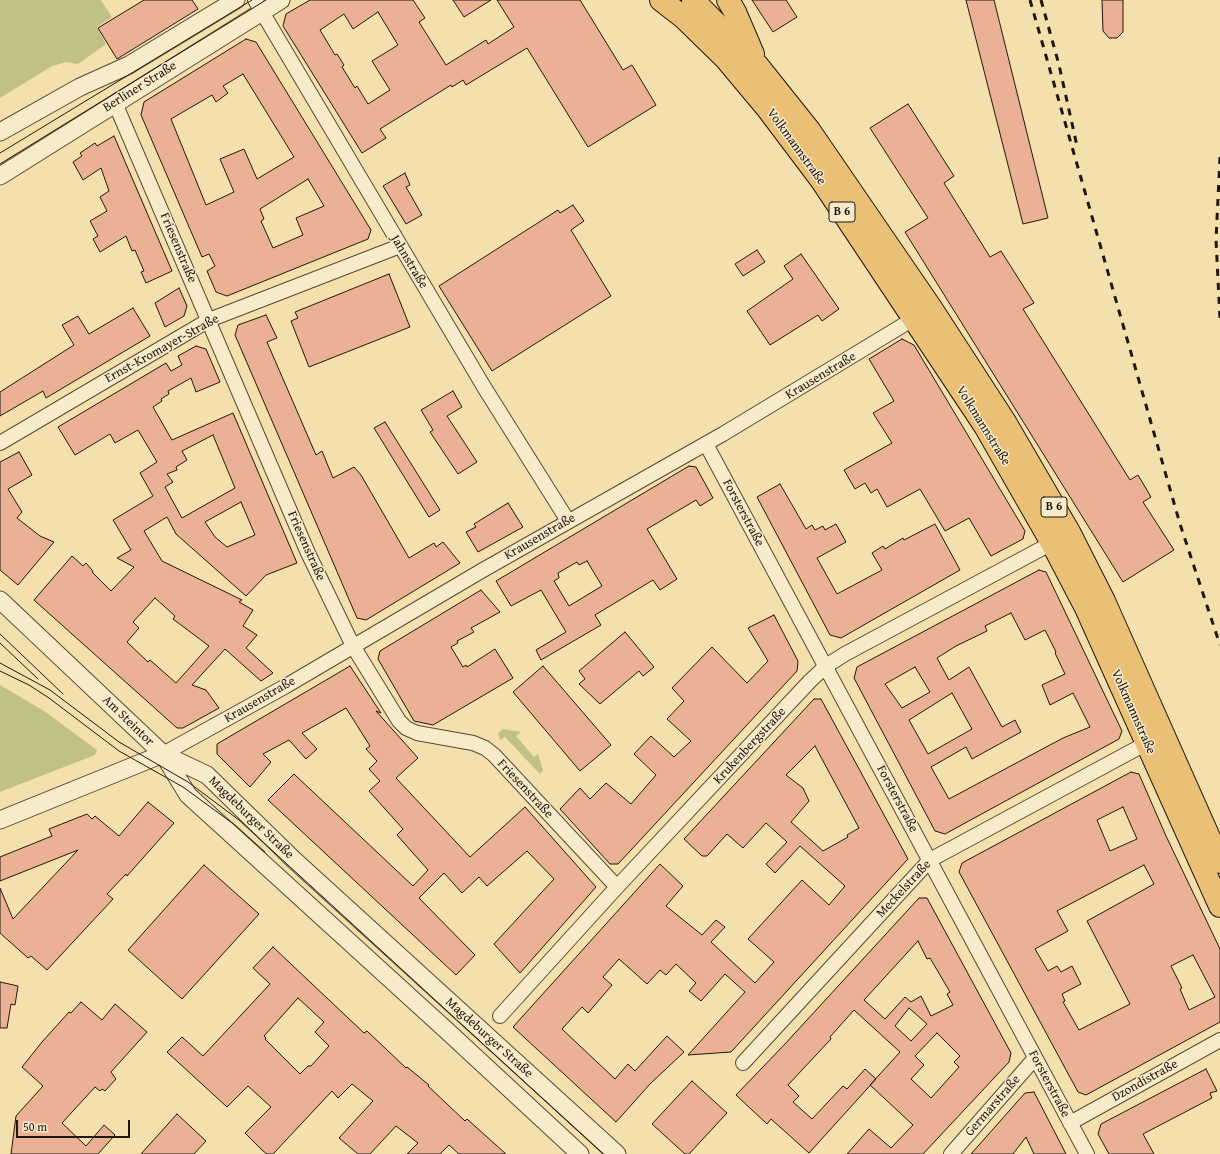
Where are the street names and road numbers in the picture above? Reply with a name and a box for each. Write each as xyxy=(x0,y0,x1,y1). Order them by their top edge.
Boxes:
street label: Berliner Straße xyxy=(100,58,180,116)
street label: Volkmannstraße xyxy=(763,106,829,188)
road number: B 6 xyxy=(829,202,855,222)
street label: Friesenstraße xyxy=(156,210,200,286)
street label: Jahnstraße xyxy=(387,232,431,292)
street label: Ernst-Kromayer-Straße xyxy=(102,311,222,387)
street label: Krausenstraße xyxy=(783,349,859,403)
street label: Volkmannstraße xyxy=(952,383,1014,469)
street label: Forsterstraße xyxy=(719,477,767,549)
road number: B 6 xyxy=(1041,497,1067,517)
street label: Friesenstraße xyxy=(284,509,328,583)
street label: Krausenstraße xyxy=(502,510,578,564)
street label: Volkmannstraße xyxy=(1107,667,1159,757)
street label: Krausenstraße xyxy=(222,673,298,727)
street label: Am Steintor xyxy=(99,692,157,750)
street label: Krukenbergstraße xyxy=(710,704,790,788)
street label: Friesenstraße xyxy=(494,756,556,822)
street label: Forsterstraße xyxy=(873,763,921,835)
street label: Magdeburger Straße xyxy=(205,773,297,863)
street label: Meckelstraße xyxy=(873,857,935,921)
street label: Magdeburger Straße xyxy=(442,995,536,1081)
street label: Forsterstraße xyxy=(1025,1048,1073,1120)
street label: Dzondistraße xyxy=(1109,1056,1181,1106)
street label: Germarstraße xyxy=(962,1072,1024,1140)

